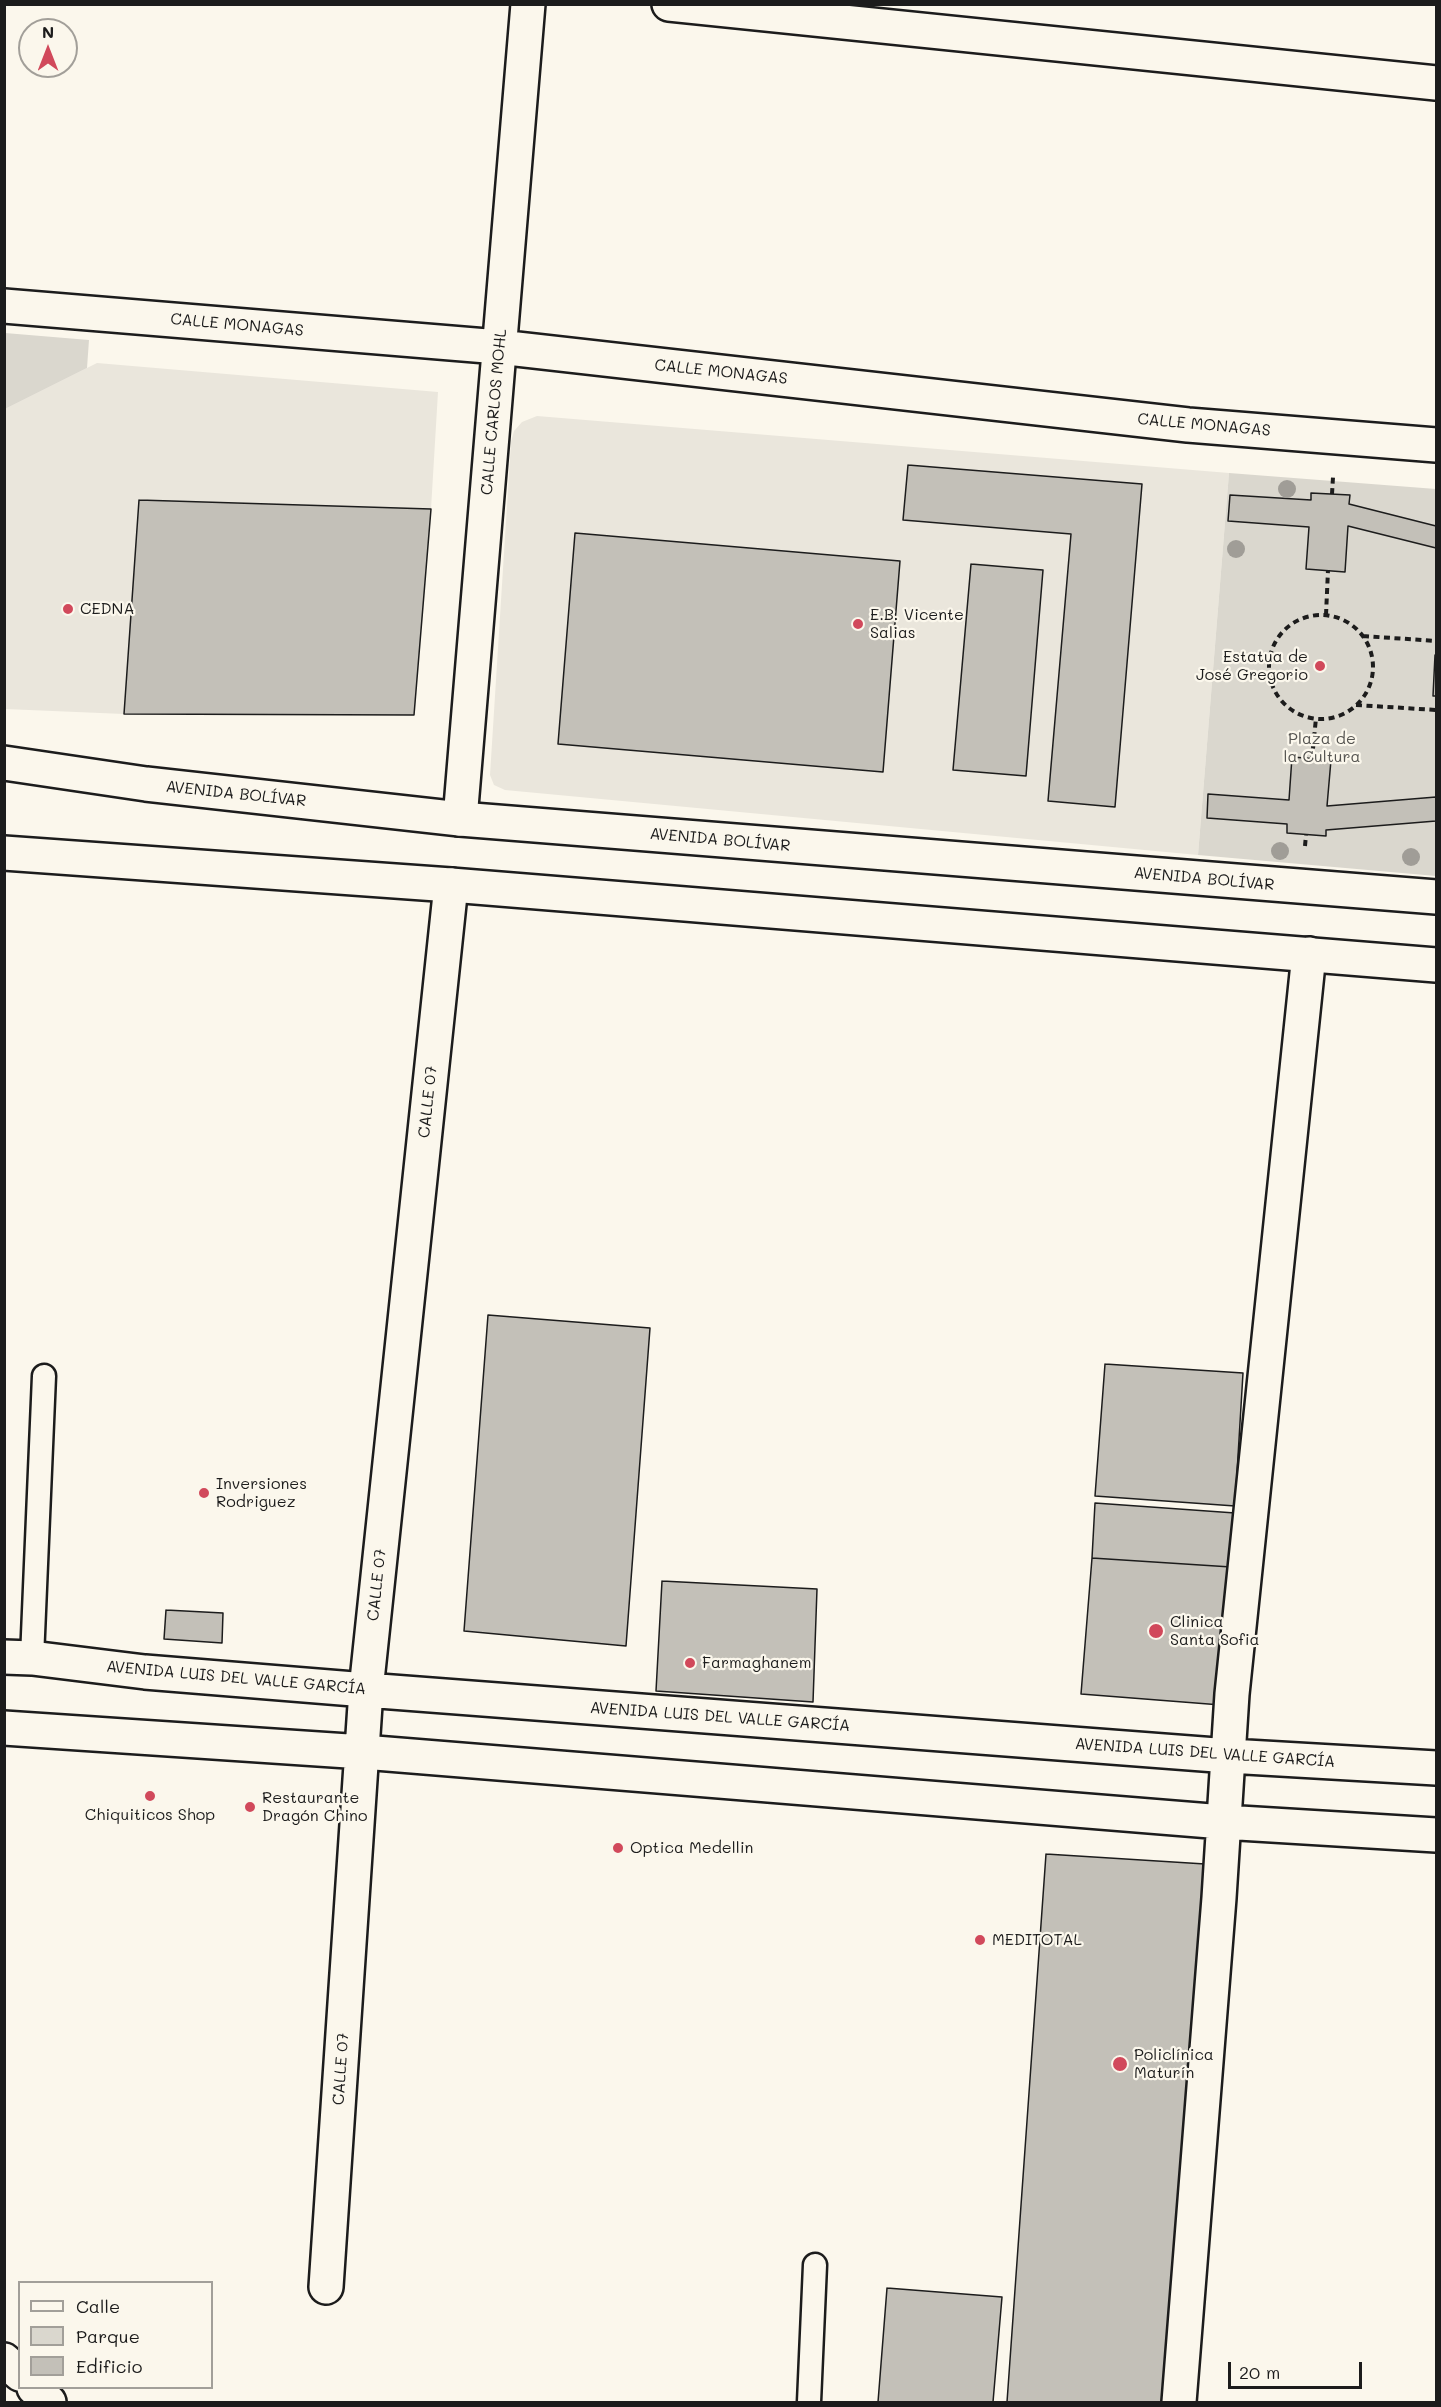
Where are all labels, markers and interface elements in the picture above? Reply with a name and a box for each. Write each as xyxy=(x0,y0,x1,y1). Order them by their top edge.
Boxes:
north arrow xyxy=(18,18,78,78)
text: N xyxy=(42,21,54,42)
street label: CALLE MONAGAS xyxy=(169,310,305,340)
street label: CALLE CARLOS MOHL xyxy=(477,328,511,496)
street label: CALLE MONAGAS xyxy=(653,355,789,389)
street label: CALLE MONAGAS xyxy=(1136,410,1272,440)
place label: CEDNA xyxy=(80,599,134,619)
marker: CEDNA xyxy=(61,602,75,616)
place label: E.B. Vicente Salias xyxy=(870,605,964,643)
marker: E.B. Vicente Salias xyxy=(851,617,865,631)
place label: Estatua de José Gregorio xyxy=(1196,647,1308,685)
marker: Estatua de José Gregorio xyxy=(1313,659,1327,673)
park label: Plaza de la Cultura xyxy=(1283,729,1361,767)
street label: AVENIDA BOLÍVAR xyxy=(165,777,307,811)
street label: AVENIDA BOLÍVAR xyxy=(649,824,791,856)
street label: AVENIDA BOLÍVAR xyxy=(1133,863,1275,895)
street label: CALLE 07 xyxy=(415,1065,441,1139)
place label: Inversiones Rodriguez xyxy=(216,1474,307,1512)
marker: Inversiones Rodriguez xyxy=(197,1486,211,1500)
street label: CALLE 07 xyxy=(364,1548,390,1622)
place label: Clinica Santa Sofia xyxy=(1170,1612,1260,1650)
marker: Clinica Santa Sofia xyxy=(1147,1622,1165,1640)
place label: Farmaghanem xyxy=(702,1653,811,1673)
marker: Farmaghanem xyxy=(683,1656,697,1670)
street label: AVENIDA LUIS DEL VALLE GARCÍA xyxy=(105,1657,367,1699)
street label: AVENIDA LUIS DEL VALLE GARCÍA xyxy=(589,1698,851,1736)
street label: AVENIDA LUIS DEL VALLE GARCÍA xyxy=(1074,1734,1336,1772)
place label: Restaurante Dragón Chino xyxy=(262,1788,367,1826)
marker: Chiquiticos Shop xyxy=(143,1789,157,1803)
marker: Restaurante Dragón Chino xyxy=(243,1800,257,1814)
place label: Chiquiticos Shop xyxy=(85,1805,215,1825)
place label: Optica Medellin xyxy=(630,1838,753,1858)
marker: Optica Medellin xyxy=(611,1841,625,1855)
place label: MEDITOTAL xyxy=(992,1930,1082,1950)
marker: MEDITOTAL xyxy=(973,1933,987,1947)
street label: CALLE 07 xyxy=(329,2032,353,2106)
place label: Policlínica Maturín xyxy=(1134,2045,1214,2083)
marker: Policlínica Maturín xyxy=(1111,2055,1129,2073)
legend xyxy=(18,2281,213,2389)
text: Calle xyxy=(76,2294,120,2318)
text: Parque xyxy=(76,2324,140,2348)
scale bar xyxy=(1231,2350,1364,2388)
text: Edificio xyxy=(76,2354,143,2378)
text: 20 m xyxy=(1239,2360,1280,2384)

